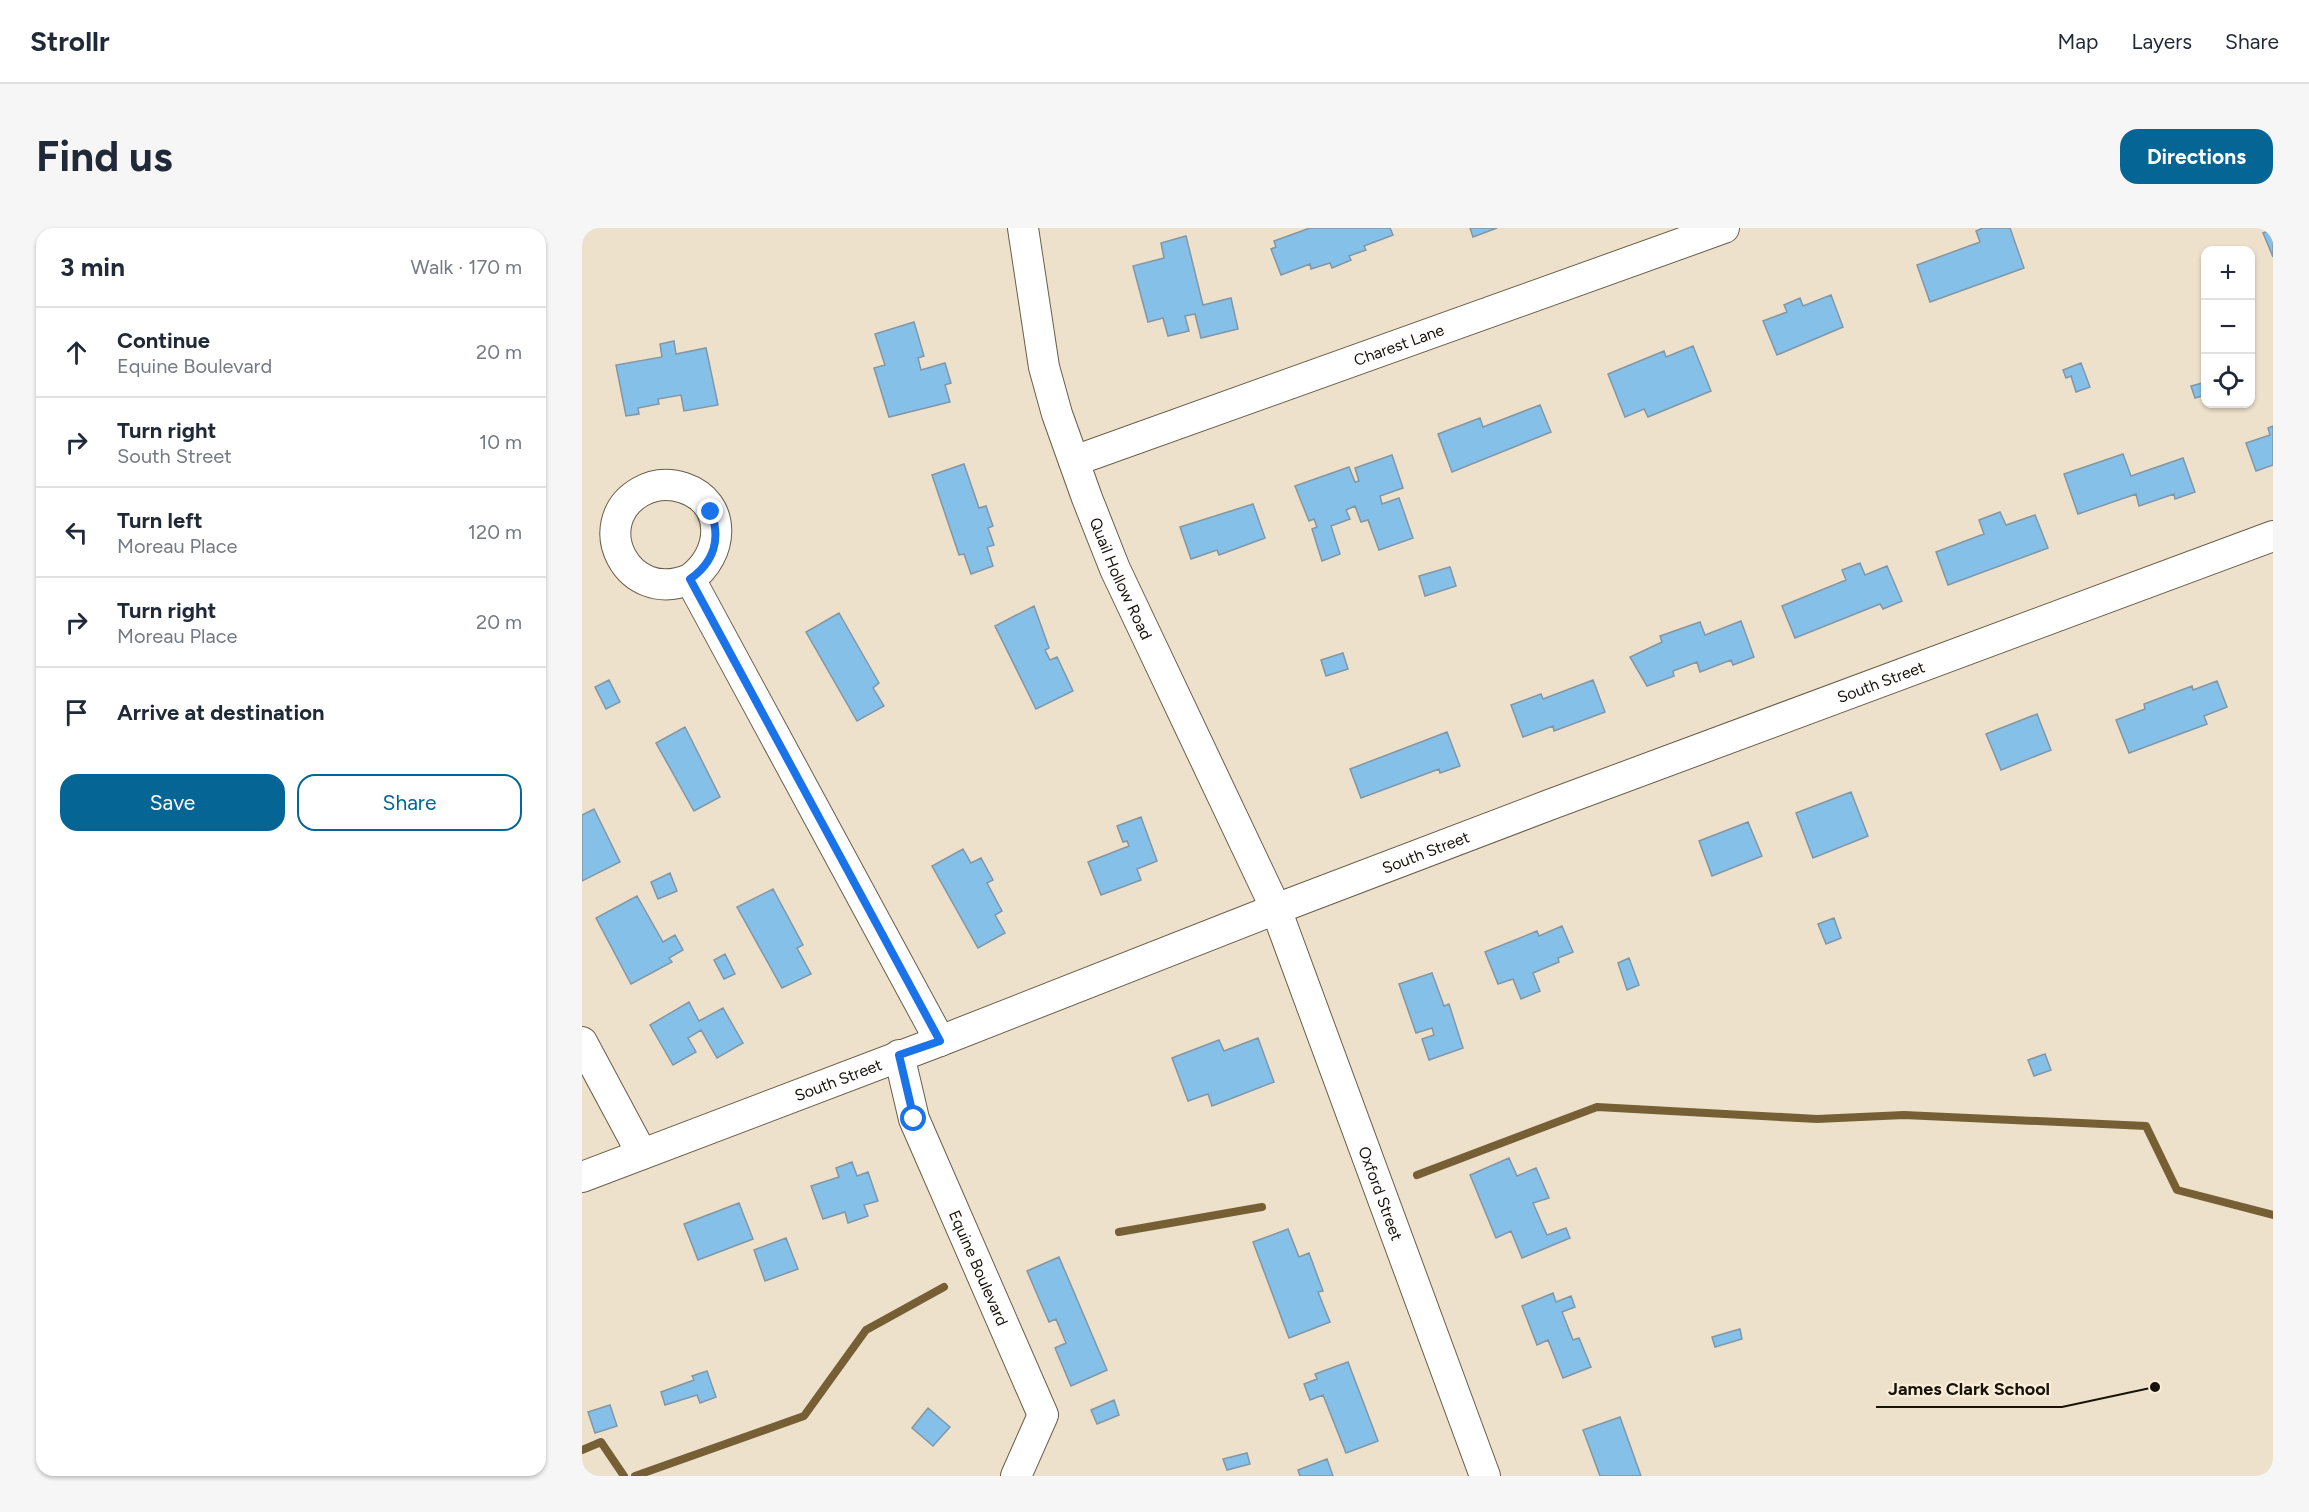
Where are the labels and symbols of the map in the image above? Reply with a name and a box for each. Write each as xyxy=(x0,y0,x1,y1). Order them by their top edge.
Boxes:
street label: Charest Lane xyxy=(1351,320,1447,369)
route end xyxy=(697,498,723,524)
street label: Quail Hollow Road xyxy=(1086,515,1157,643)
street label: South Street xyxy=(1834,657,1927,707)
street label: South Street xyxy=(1379,827,1472,877)
street label: South Street xyxy=(792,1055,884,1105)
route start xyxy=(900,1105,926,1131)
street label: Oxford Street xyxy=(1355,1144,1407,1243)
street label: Equine Boulevard xyxy=(945,1207,1012,1328)
callout: James Clark School xyxy=(1876,1371,2062,1407)
text: James Clark School xyxy=(1888,1378,2050,1400)

